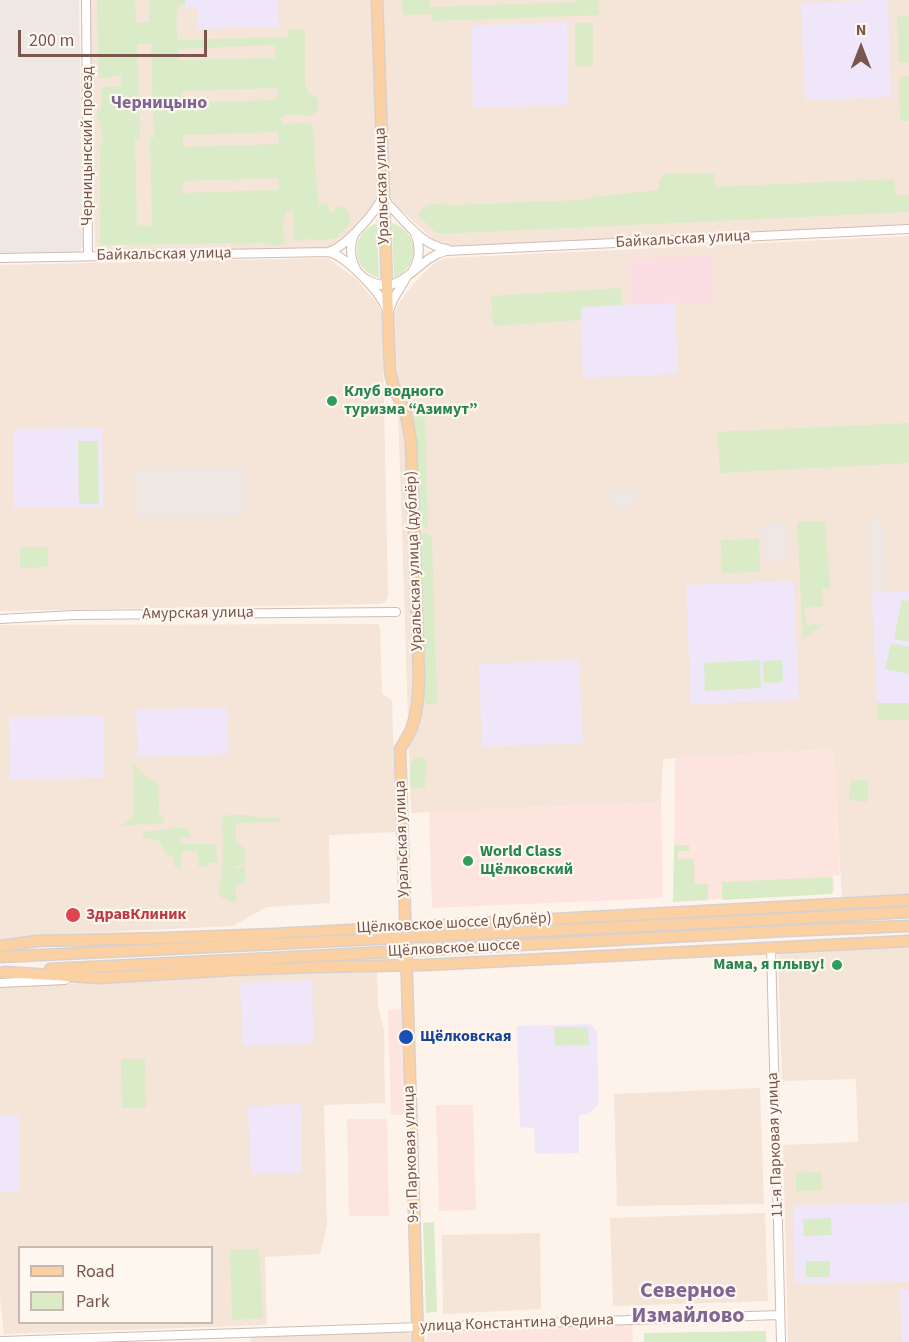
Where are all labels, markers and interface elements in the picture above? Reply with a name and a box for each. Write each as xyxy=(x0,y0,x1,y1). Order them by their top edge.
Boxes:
scale bar xyxy=(21,18,210,56)
north arrow xyxy=(831,18,891,78)
text: N xyxy=(856,19,866,41)
text: 200 m xyxy=(29,28,74,53)
street label: Черницынский проезд xyxy=(78,66,98,226)
district label: Черницыно xyxy=(111,93,207,115)
street label: Уральская улица xyxy=(371,127,395,245)
street label: Байкальская улица xyxy=(615,227,751,253)
street label: Байкальская улица xyxy=(96,244,232,266)
place label: Клуб водного туризма “Азимут” xyxy=(344,382,478,420)
marker: Клуб водного туризма “Азимут” xyxy=(325,394,339,408)
street label: Уральская улица (дублёр) xyxy=(402,471,428,651)
street label: Амурская улица xyxy=(142,603,254,625)
street label: Уральская улица xyxy=(391,780,415,898)
place label: World Class Щёлковский xyxy=(480,842,573,880)
marker: World Class Щёлковский xyxy=(461,854,475,868)
place label: ЗдравКлиник xyxy=(86,905,186,925)
marker: ЗдравКлиник xyxy=(64,906,82,924)
street label: Щёлковское шоссе (дублёр) xyxy=(356,909,552,939)
street label: Щёлковское шоссе xyxy=(387,936,521,962)
place label: Мама, я плыву! xyxy=(713,955,825,975)
marker: Мама, я плыву! xyxy=(830,958,844,972)
place label: Щёлковская xyxy=(420,1027,511,1047)
marker: Щёлковская xyxy=(397,1028,415,1046)
street label: 11-я Парковая улица xyxy=(764,1072,788,1218)
street label: 9-я Парковая улица xyxy=(400,1085,424,1223)
legend xyxy=(18,1246,213,1324)
text: Road xyxy=(76,1259,115,1284)
district label: Северное Измайлово xyxy=(632,1279,744,1330)
text: Park xyxy=(76,1289,110,1314)
street label: улица Константина Федина xyxy=(420,1311,614,1337)

